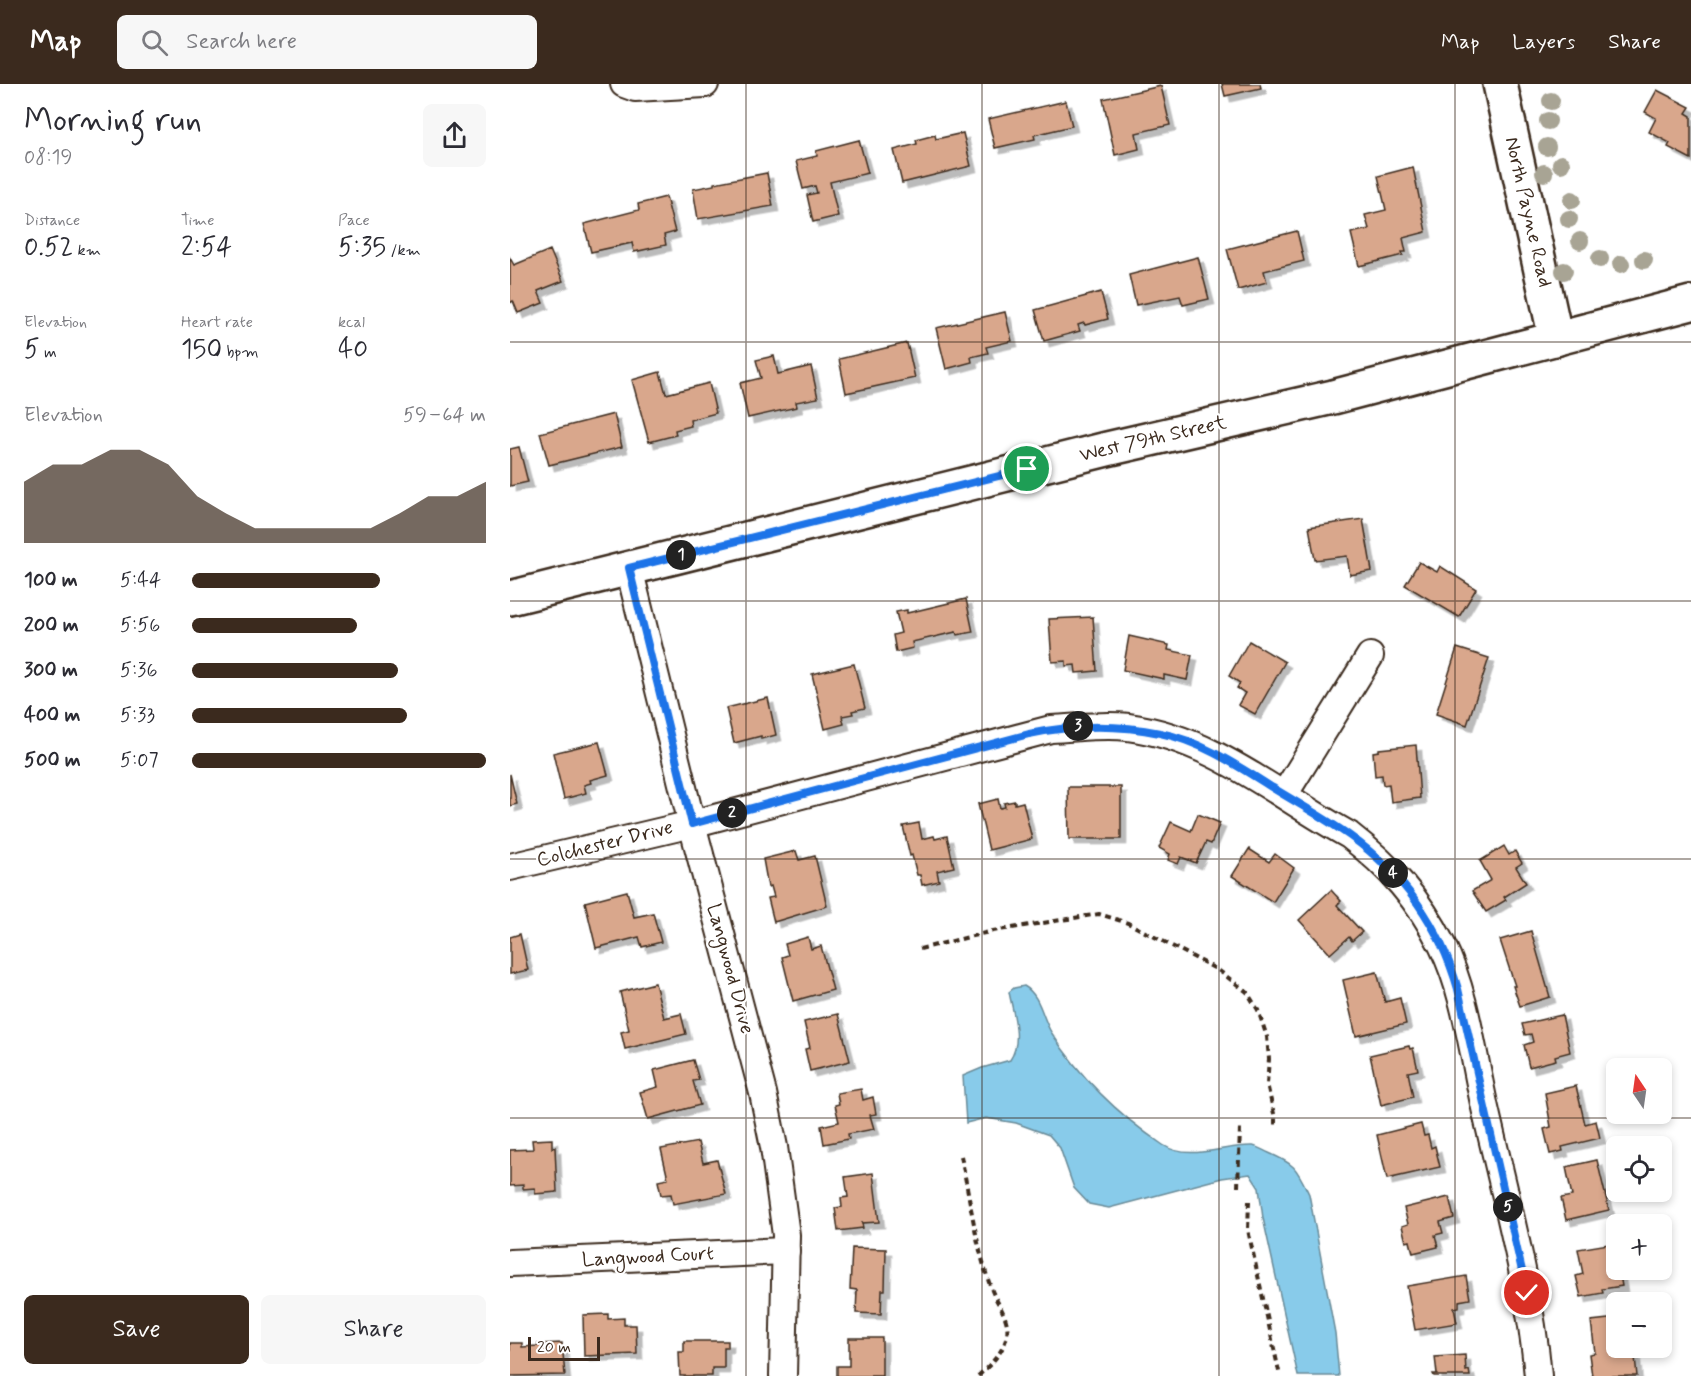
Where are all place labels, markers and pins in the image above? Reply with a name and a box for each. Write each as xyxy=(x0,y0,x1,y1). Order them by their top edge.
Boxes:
pin xyxy=(1001,443,1052,494)
pin: 1 xyxy=(666,540,696,570)
pin: 3 xyxy=(1063,711,1093,741)
pin: 2 xyxy=(717,798,747,828)
pin: 4 xyxy=(1378,858,1408,888)
pin: 5 xyxy=(1493,1192,1523,1222)
pin xyxy=(1501,1267,1552,1318)

